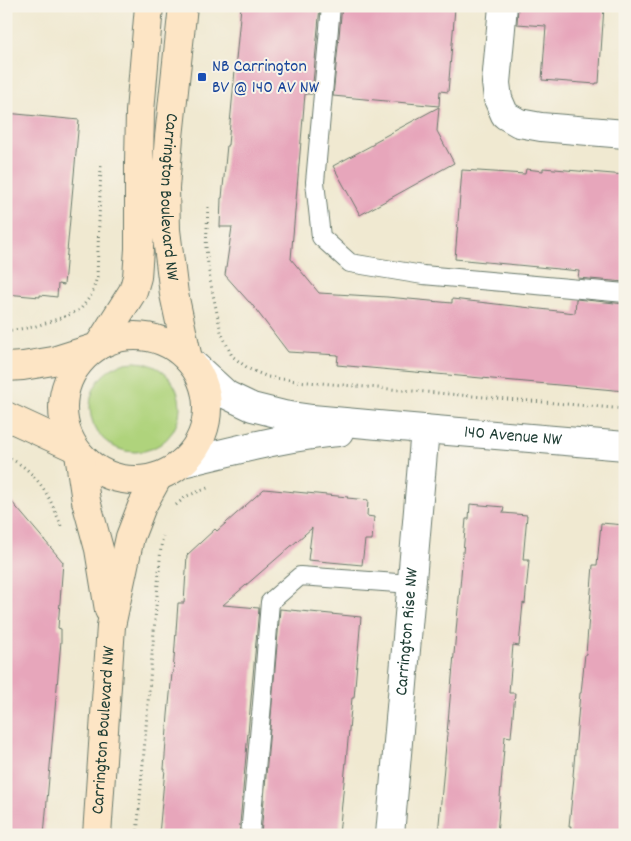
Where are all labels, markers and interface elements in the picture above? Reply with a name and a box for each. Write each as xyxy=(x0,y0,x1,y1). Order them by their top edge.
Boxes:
place label: NB Carrington BV @ 140 AV NW xyxy=(212,55,320,101)
marker: NB Carrington BV @ 140 AV NW xyxy=(196,71,208,83)
street label: Carrington Boulevard NW xyxy=(152,112,185,283)
street label: 140 Avenue NW xyxy=(463,420,563,453)
street label: Carrington Rise NW xyxy=(390,566,426,697)
street label: Carrington Boulevard NW xyxy=(86,645,122,815)

